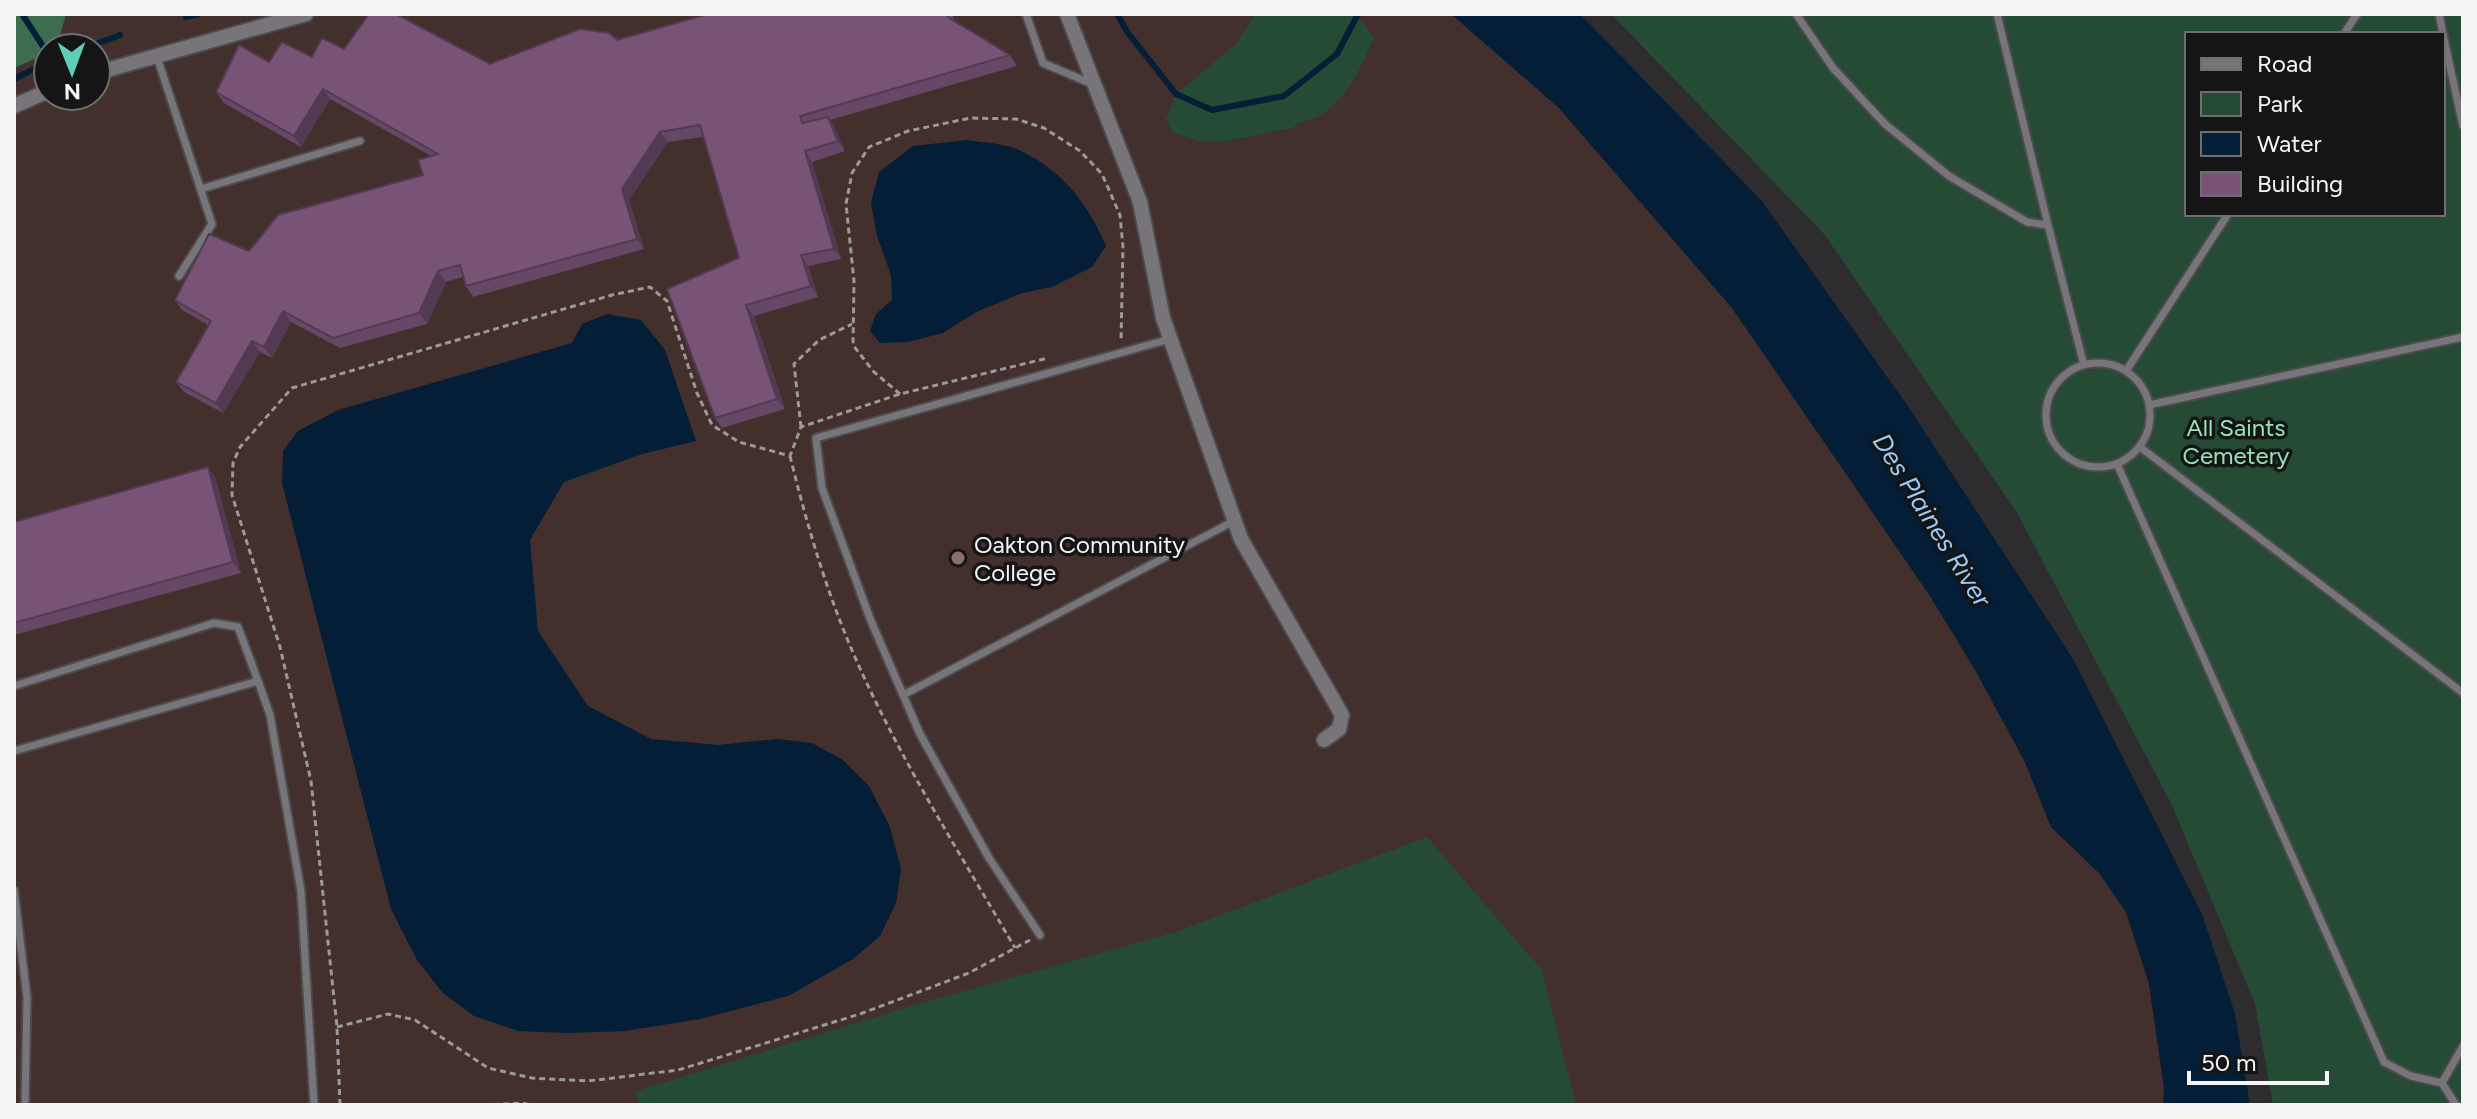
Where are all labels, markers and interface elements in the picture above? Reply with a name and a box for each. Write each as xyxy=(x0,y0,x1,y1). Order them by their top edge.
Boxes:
north arrow xyxy=(32,32,112,112)
legend xyxy=(2185,32,2445,216)
text: Road xyxy=(2257,49,2312,78)
text: N xyxy=(64,78,81,105)
text: Park xyxy=(2257,89,2303,118)
text: Water xyxy=(2257,129,2322,158)
text: Building xyxy=(2257,169,2343,198)
park label: All Saints Cemetery xyxy=(2183,413,2290,470)
water label: Des Plaines River xyxy=(1866,427,1999,614)
place label: Oakton Community College xyxy=(974,530,1185,587)
marker: Oakton Community College xyxy=(949,549,967,567)
scale bar xyxy=(2189,1035,2327,1085)
text: 50 m xyxy=(2201,1048,2257,1077)

